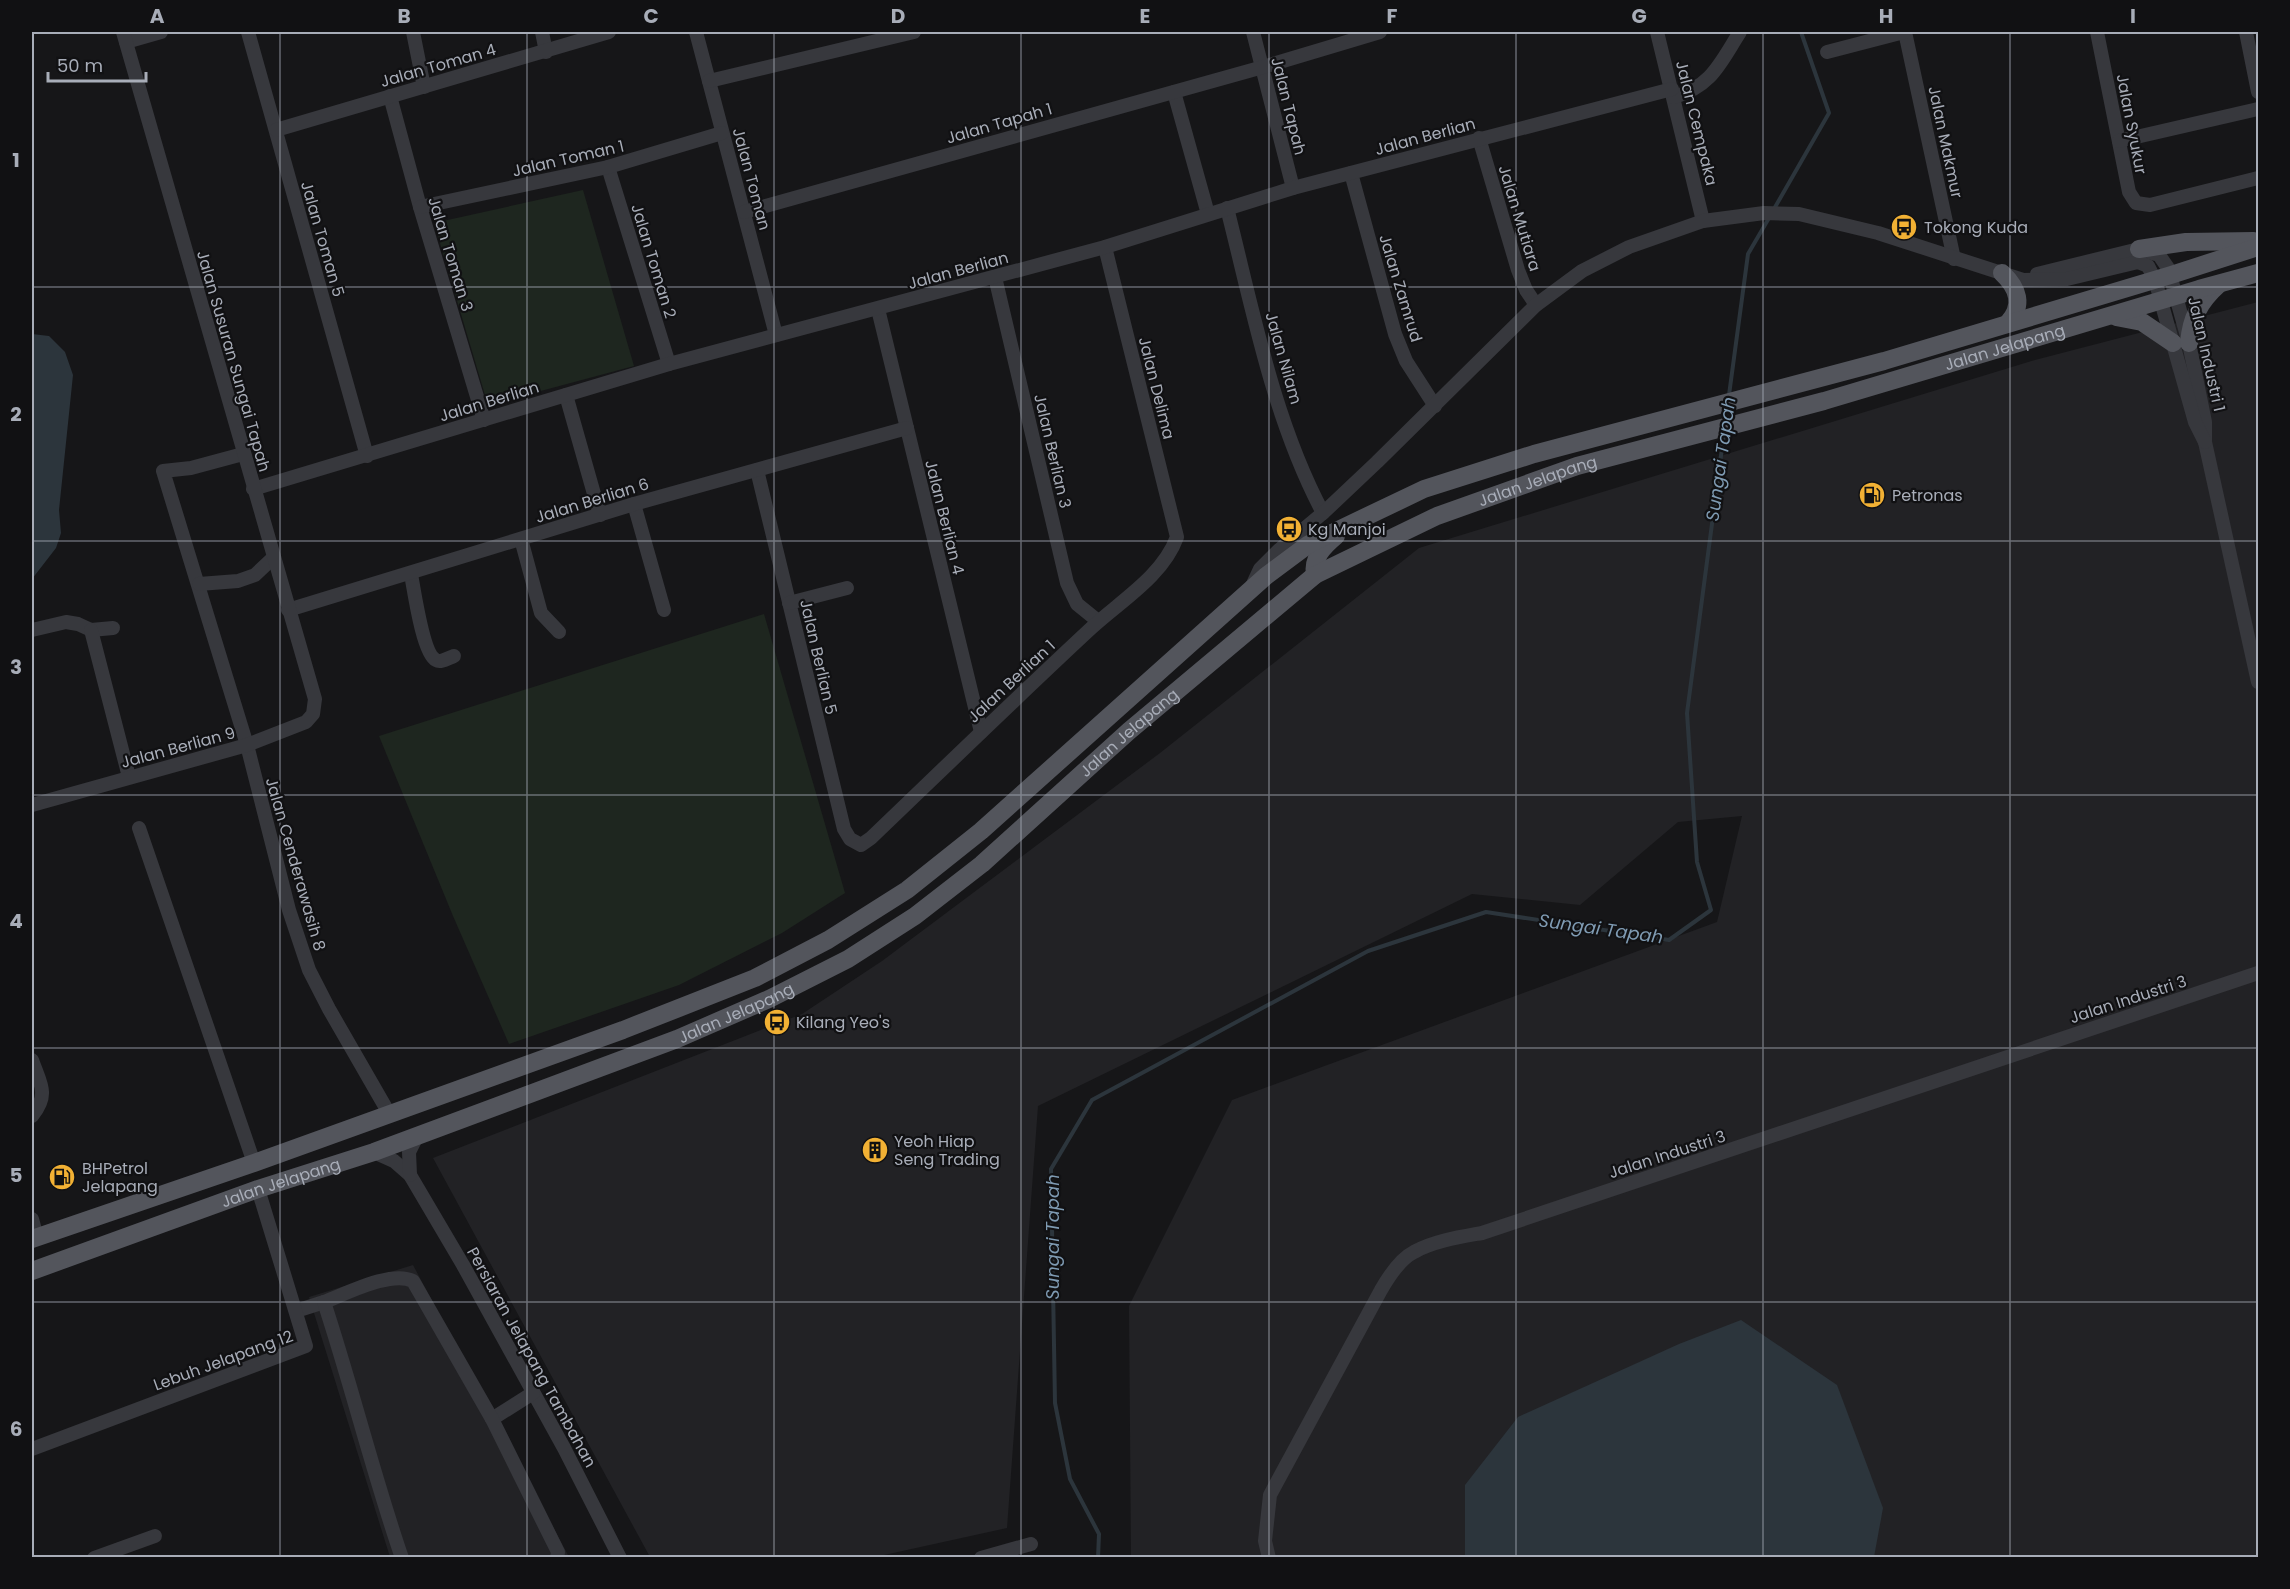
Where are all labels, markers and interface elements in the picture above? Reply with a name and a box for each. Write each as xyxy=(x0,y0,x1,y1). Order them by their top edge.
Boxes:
text: A xyxy=(150,2,165,30)
text: B xyxy=(397,2,411,30)
text: C xyxy=(643,2,659,30)
text: D xyxy=(891,2,905,30)
text: E xyxy=(1140,2,1150,30)
text: F xyxy=(1387,2,1398,30)
text: G xyxy=(1631,2,1647,30)
text: H xyxy=(1879,2,1893,30)
text: I xyxy=(2130,2,2136,30)
street label: Jalan Toman 4 xyxy=(378,38,499,93)
scale bar xyxy=(48,45,146,83)
text: 50 m xyxy=(57,53,103,78)
street label: Jalan Tapah xyxy=(1265,55,1312,157)
street label: Jalan Cempaka xyxy=(1670,58,1723,188)
street label: Jalan Syukur xyxy=(2111,72,2153,176)
street label: Jalan Makmur xyxy=(1922,84,1969,200)
street label: Jalan Tapah 1 xyxy=(943,97,1055,150)
street label: Jalan Berlian xyxy=(1372,112,1478,161)
street label: Jalan Toman xyxy=(727,125,776,233)
street label: Jalan Toman 1 xyxy=(510,134,626,183)
text: 1 xyxy=(12,146,20,174)
street label: Jalan Mutiara xyxy=(1492,162,1547,274)
street label: Jalan Toman 5 xyxy=(295,179,350,300)
street label: Jalan Toman 3 xyxy=(422,194,479,314)
street label: Jalan Toman 2 xyxy=(625,201,682,321)
bus stop icon: Tokong Kuda xyxy=(1889,212,1919,242)
place label: Tokong Kuda xyxy=(1924,216,2028,239)
street label: Jalan Zamrud xyxy=(1373,231,1428,345)
street label: Jalan Berlian xyxy=(905,246,1011,295)
street label: Jalan Susuran Sungai Tapah xyxy=(191,248,276,474)
street label: Jalan Industri 1 xyxy=(2182,294,2231,414)
street label: Jalan Nilam xyxy=(1259,309,1308,407)
street label: Jalan Jelapang xyxy=(1942,319,2068,376)
street label: Jalan Delima xyxy=(1133,334,1180,442)
street label: Jalan Berlian xyxy=(436,375,542,428)
street label: Jalan Berlian 3 xyxy=(1028,392,1077,511)
water label: Sungai Tapah xyxy=(1699,395,1742,523)
text: 2 xyxy=(10,400,22,428)
street label: Jalan Jelapang xyxy=(1475,450,1600,512)
street label: Jalan Berlian 4 xyxy=(919,457,970,577)
street label: Jalan Berlian 6 xyxy=(533,472,652,529)
fuel station icon: Petronas xyxy=(1857,480,1887,510)
place label: Petronas xyxy=(1892,484,1963,507)
bus stop icon: Kg Manjoi xyxy=(1274,514,1304,544)
place label: Kg Manjoi xyxy=(1308,518,1386,541)
street label: Jalan Berlian 5 xyxy=(794,597,843,717)
street label: Jalan Berlian 1 xyxy=(962,635,1060,728)
text: 3 xyxy=(10,653,22,681)
street label: Jalan Jelapang xyxy=(1075,683,1184,782)
street label: Jalan Berlian 9 xyxy=(118,721,238,774)
street label: Jalan Cenderawasih 8 xyxy=(260,775,331,954)
text: 4 xyxy=(9,907,23,935)
water label: Sungai Tapah xyxy=(1537,907,1665,950)
street label: Jalan Industri 3 xyxy=(2067,970,2190,1029)
street label: Jalan Jelapang xyxy=(675,977,798,1049)
bus stop icon: Kilang Yeo's xyxy=(762,1007,792,1037)
place label: Kilang Yeo's xyxy=(796,1011,890,1034)
street label: Jalan Industri 3 xyxy=(1606,1125,1729,1184)
place label: Yeoh Hiap Seng Trading xyxy=(894,1130,1000,1171)
building icon: Yeoh Hiap Seng Trading xyxy=(860,1135,890,1165)
street label: Jalan Jelapang xyxy=(218,1152,343,1213)
place label: BHPetrol Jelapang xyxy=(82,1157,158,1198)
text: 5 xyxy=(10,1161,23,1189)
fuel station icon: BHPetrol Jelapang xyxy=(47,1162,77,1192)
water label: Sungai Tapah xyxy=(1040,1174,1065,1300)
street label: Persiaran Jelapang Tambahan xyxy=(461,1243,602,1472)
street label: Lebuh Jelapang 12 xyxy=(150,1325,296,1396)
text: 6 xyxy=(10,1415,22,1443)

